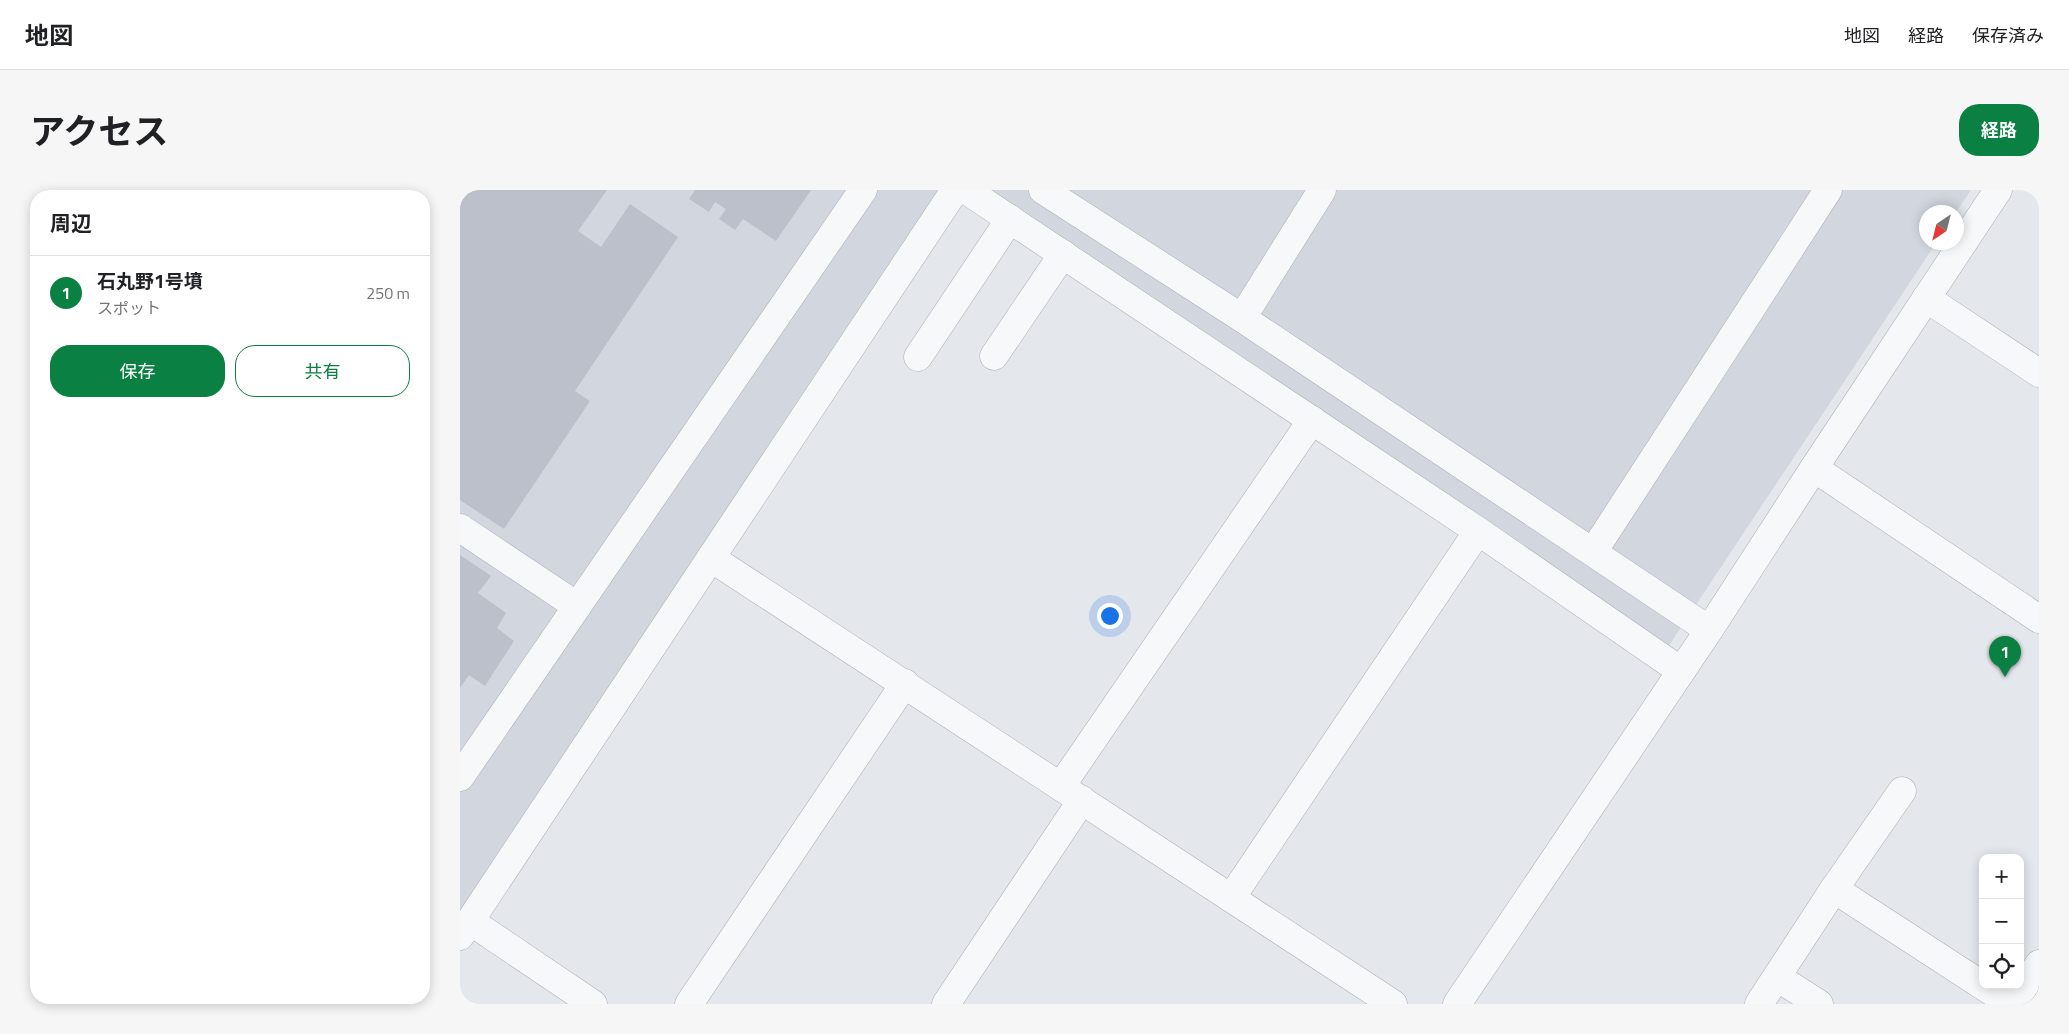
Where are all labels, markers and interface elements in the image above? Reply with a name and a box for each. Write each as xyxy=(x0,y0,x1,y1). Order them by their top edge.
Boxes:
text: 地図 xyxy=(25,17,73,53)
text: 地図 xyxy=(1844,22,1880,49)
text: 経路 xyxy=(1908,22,1944,49)
text: 保存済み xyxy=(1972,22,2044,49)
text: アクセス xyxy=(30,104,168,158)
button: 経路 xyxy=(1959,104,2039,156)
north arrow xyxy=(1919,205,1964,250)
text: 周辺 xyxy=(50,207,92,239)
text: 石丸野1号墳 xyxy=(97,266,203,295)
text: 1 xyxy=(62,281,70,305)
text: 250 m xyxy=(366,281,410,305)
text: スポット xyxy=(97,296,161,320)
button: 保存 xyxy=(50,345,225,397)
button: 共有 xyxy=(235,345,410,397)
your location xyxy=(1097,603,1123,629)
pin: 1 xyxy=(1989,636,2021,677)
map controls xyxy=(1979,854,2024,989)
button: + xyxy=(1979,854,2024,899)
button: − xyxy=(1979,899,2024,944)
button: locate xyxy=(1979,944,2024,989)

